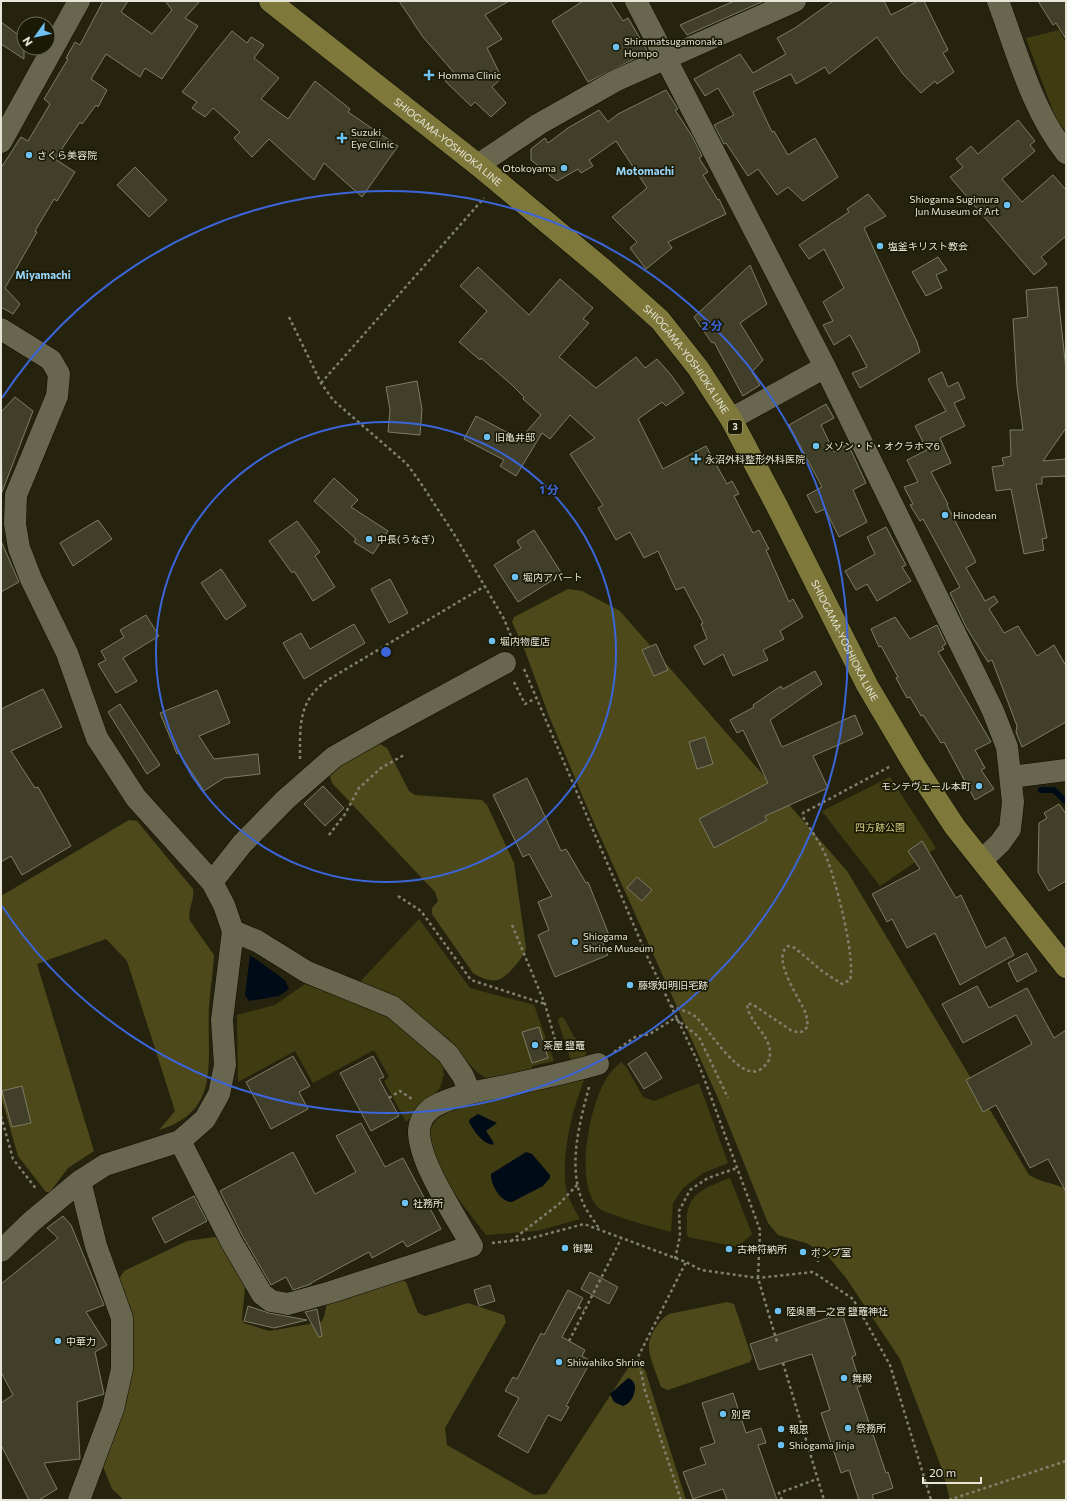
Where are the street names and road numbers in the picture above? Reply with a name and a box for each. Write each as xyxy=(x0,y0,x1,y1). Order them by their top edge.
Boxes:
street label: SHIOGAMA-YOSHIOKA LINE xyxy=(392,95,505,189)
street label: SHIOGAMA-YOSHIOKA LINE xyxy=(641,302,732,416)
road number: 3 xyxy=(728,420,742,434)
street label: SHIOGAMA-YOSHIOKA LINE xyxy=(809,578,881,703)

